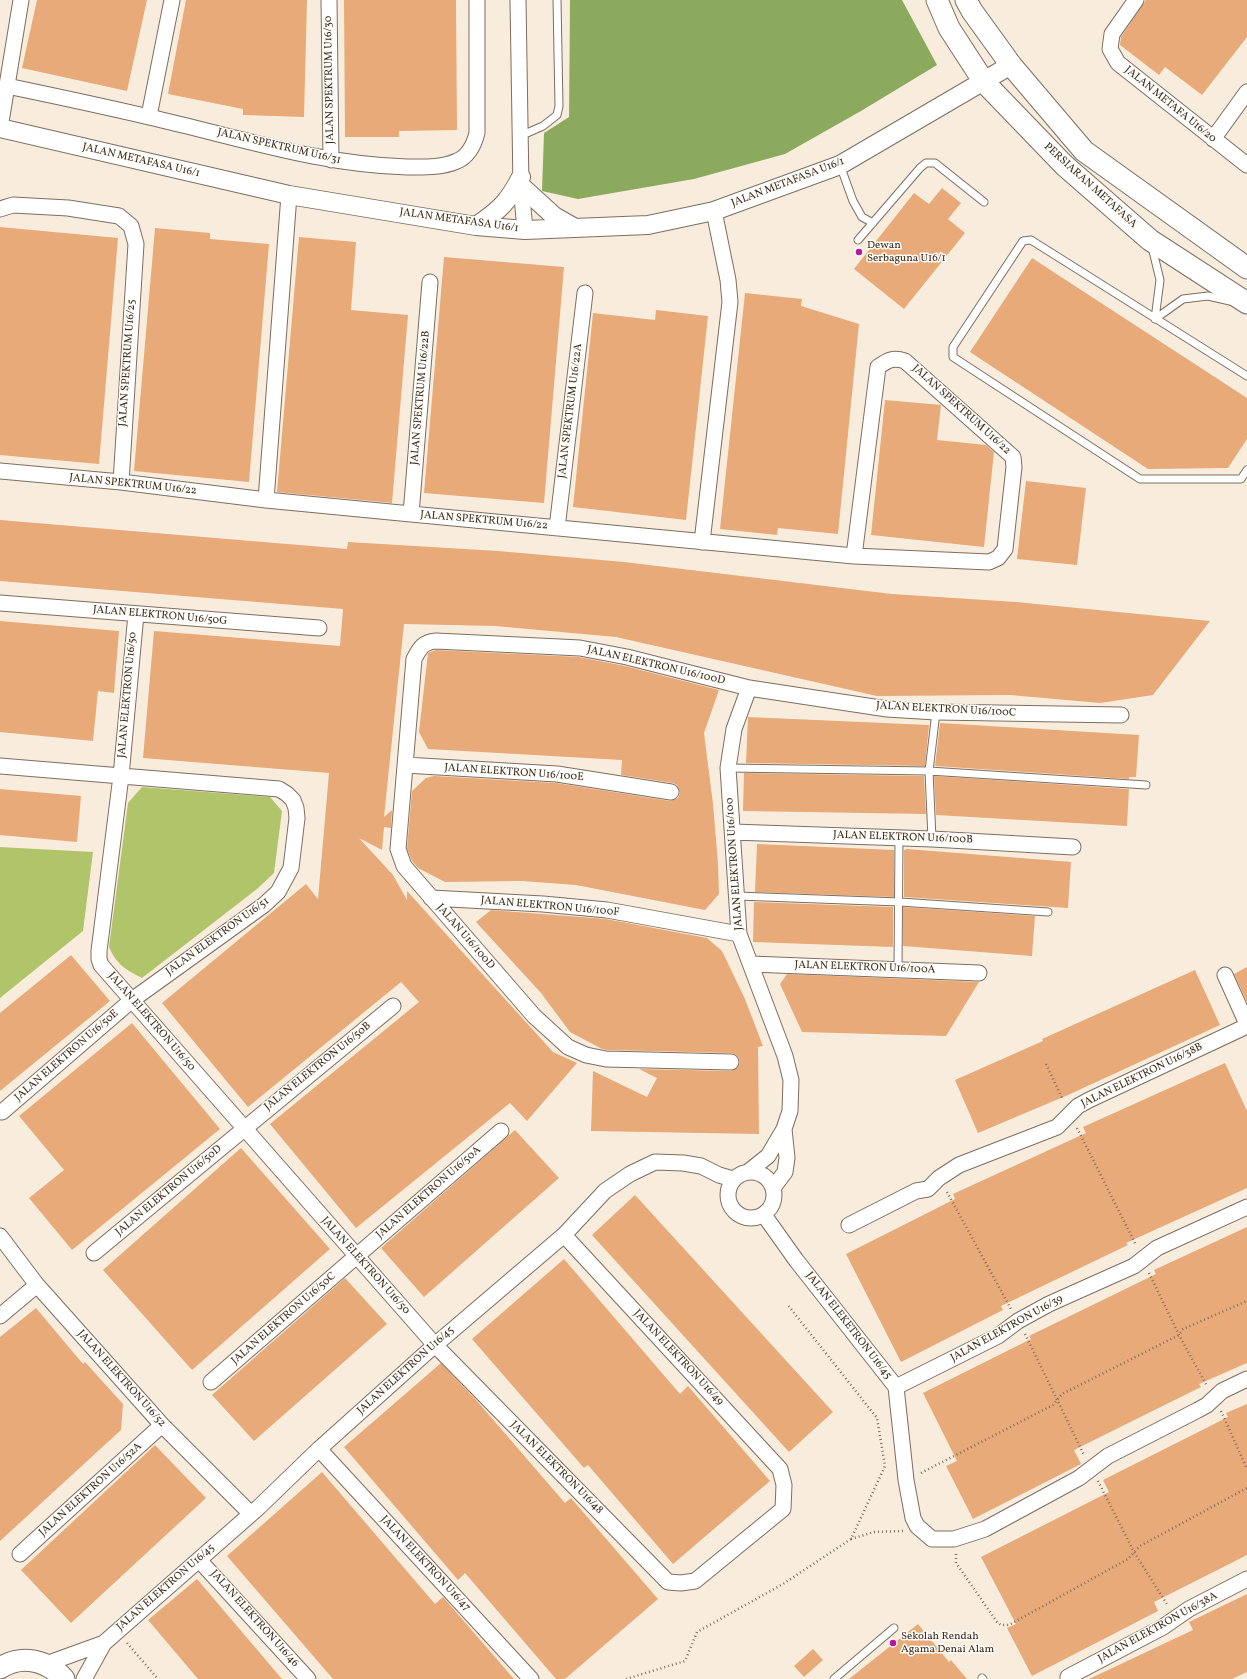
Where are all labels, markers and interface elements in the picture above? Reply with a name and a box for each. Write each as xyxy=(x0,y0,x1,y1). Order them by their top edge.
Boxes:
street label: JALAN SPEKTRUM U16/30 xyxy=(322,16,338,144)
street label: JALAN METAFA U16/20 xyxy=(1121,64,1219,146)
street label: JALAN SPEKTRUM U16/31 xyxy=(216,126,342,168)
street label: JALAN METAFASA U16/1 xyxy=(81,141,201,181)
street label: PERSIARAN METAFASA xyxy=(1041,141,1139,231)
street label: JALAN METAFASA U16/1 xyxy=(730,155,846,211)
street label: JALAN METAFASA U16/1 xyxy=(399,206,519,236)
place label: Dewan Serbaguna U16/1 xyxy=(867,239,946,265)
marker: Dewan Serbaguna U16/1 xyxy=(854,247,864,257)
street label: JALAN SPEKTRUM U16/25 xyxy=(117,299,139,427)
street label: JALAN SPEKTRUM U16/22B xyxy=(409,330,433,466)
street label: JALAN SPEKTRUM U16/22A xyxy=(556,343,586,479)
street label: JALAN SPEKTRUM U16/22 xyxy=(909,362,1013,458)
street label: JALAN SPEKTRUM U16/22 xyxy=(69,472,197,498)
street label: JALAN SPEKTRUM U16/22 xyxy=(420,509,548,533)
street label: JALAN ELEKTRON U16/50G xyxy=(92,604,228,628)
street label: JALAN ELEKTRON U16/50 xyxy=(116,631,140,759)
street label: JALAN ELEKTRON U16/100D xyxy=(586,644,726,688)
street label: JALAN ELEKTRON U16/100C xyxy=(876,700,1016,720)
street label: JALAN ELEKTRON U16/100E xyxy=(444,762,584,784)
street label: JALAN ELEKTRON U16/100 xyxy=(724,797,746,931)
street label: JALAN ELEKTRON U16/100B xyxy=(833,829,973,847)
street label: JALAN ELEKTRON U16/100F xyxy=(480,894,620,920)
street label: JALAN ELEKTRON U16/51 xyxy=(164,895,272,979)
street label: JALAN U16/100D xyxy=(433,902,497,972)
street label: JALAN ELEKTRON U16/100A xyxy=(794,959,936,977)
street label: JALAN ELEKTRON U16/50 xyxy=(104,970,198,1074)
street label: JALAN ELEKTRON U16/50E xyxy=(12,1007,122,1105)
street label: JALAN ELEKTRON U16/50B xyxy=(262,1020,374,1114)
street label: JALAN ELEKTRON U16/38B xyxy=(1079,1041,1205,1111)
street label: JALAN ELEKTRON U16/50D xyxy=(113,1143,225,1239)
street label: JALAN ELEKTRON U16/50A xyxy=(374,1144,484,1242)
street label: JALAN ELEKTRON U16/50 xyxy=(318,1215,412,1317)
street label: JALAN ELEKTRON U16/50C xyxy=(229,1270,339,1368)
street label: JALAN ELEKETRON U16/45 xyxy=(802,1270,894,1382)
street label: JALAN ELEKTRON U16/39 xyxy=(949,1293,1065,1365)
street label: JALAN ELEKTRON U16/49 xyxy=(630,1307,726,1409)
street label: JALAN ELEKTRON U16/45 xyxy=(355,1324,457,1418)
street label: JALAN ELEKTRON U16/52 xyxy=(74,1328,168,1430)
street label: JALAN ELEKTRON U16/48 xyxy=(507,1419,605,1517)
street label: JALAN ELEKTRON U16/52A xyxy=(37,1440,145,1540)
street label: JALAN ELEKTRON U16/47 xyxy=(377,1513,473,1615)
street label: JALAN ELEKTRON U16/45 xyxy=(114,1542,218,1634)
street label: JALAN ELEKTRON U16/46 xyxy=(207,1568,301,1670)
street label: JALAN ELEKTRON U16/38A xyxy=(1096,1590,1220,1666)
place label: Sekolah Rendah Agama Denai Alam xyxy=(901,1630,994,1656)
marker: Sekolah Rendah Agama Denai Alam xyxy=(888,1638,898,1648)

